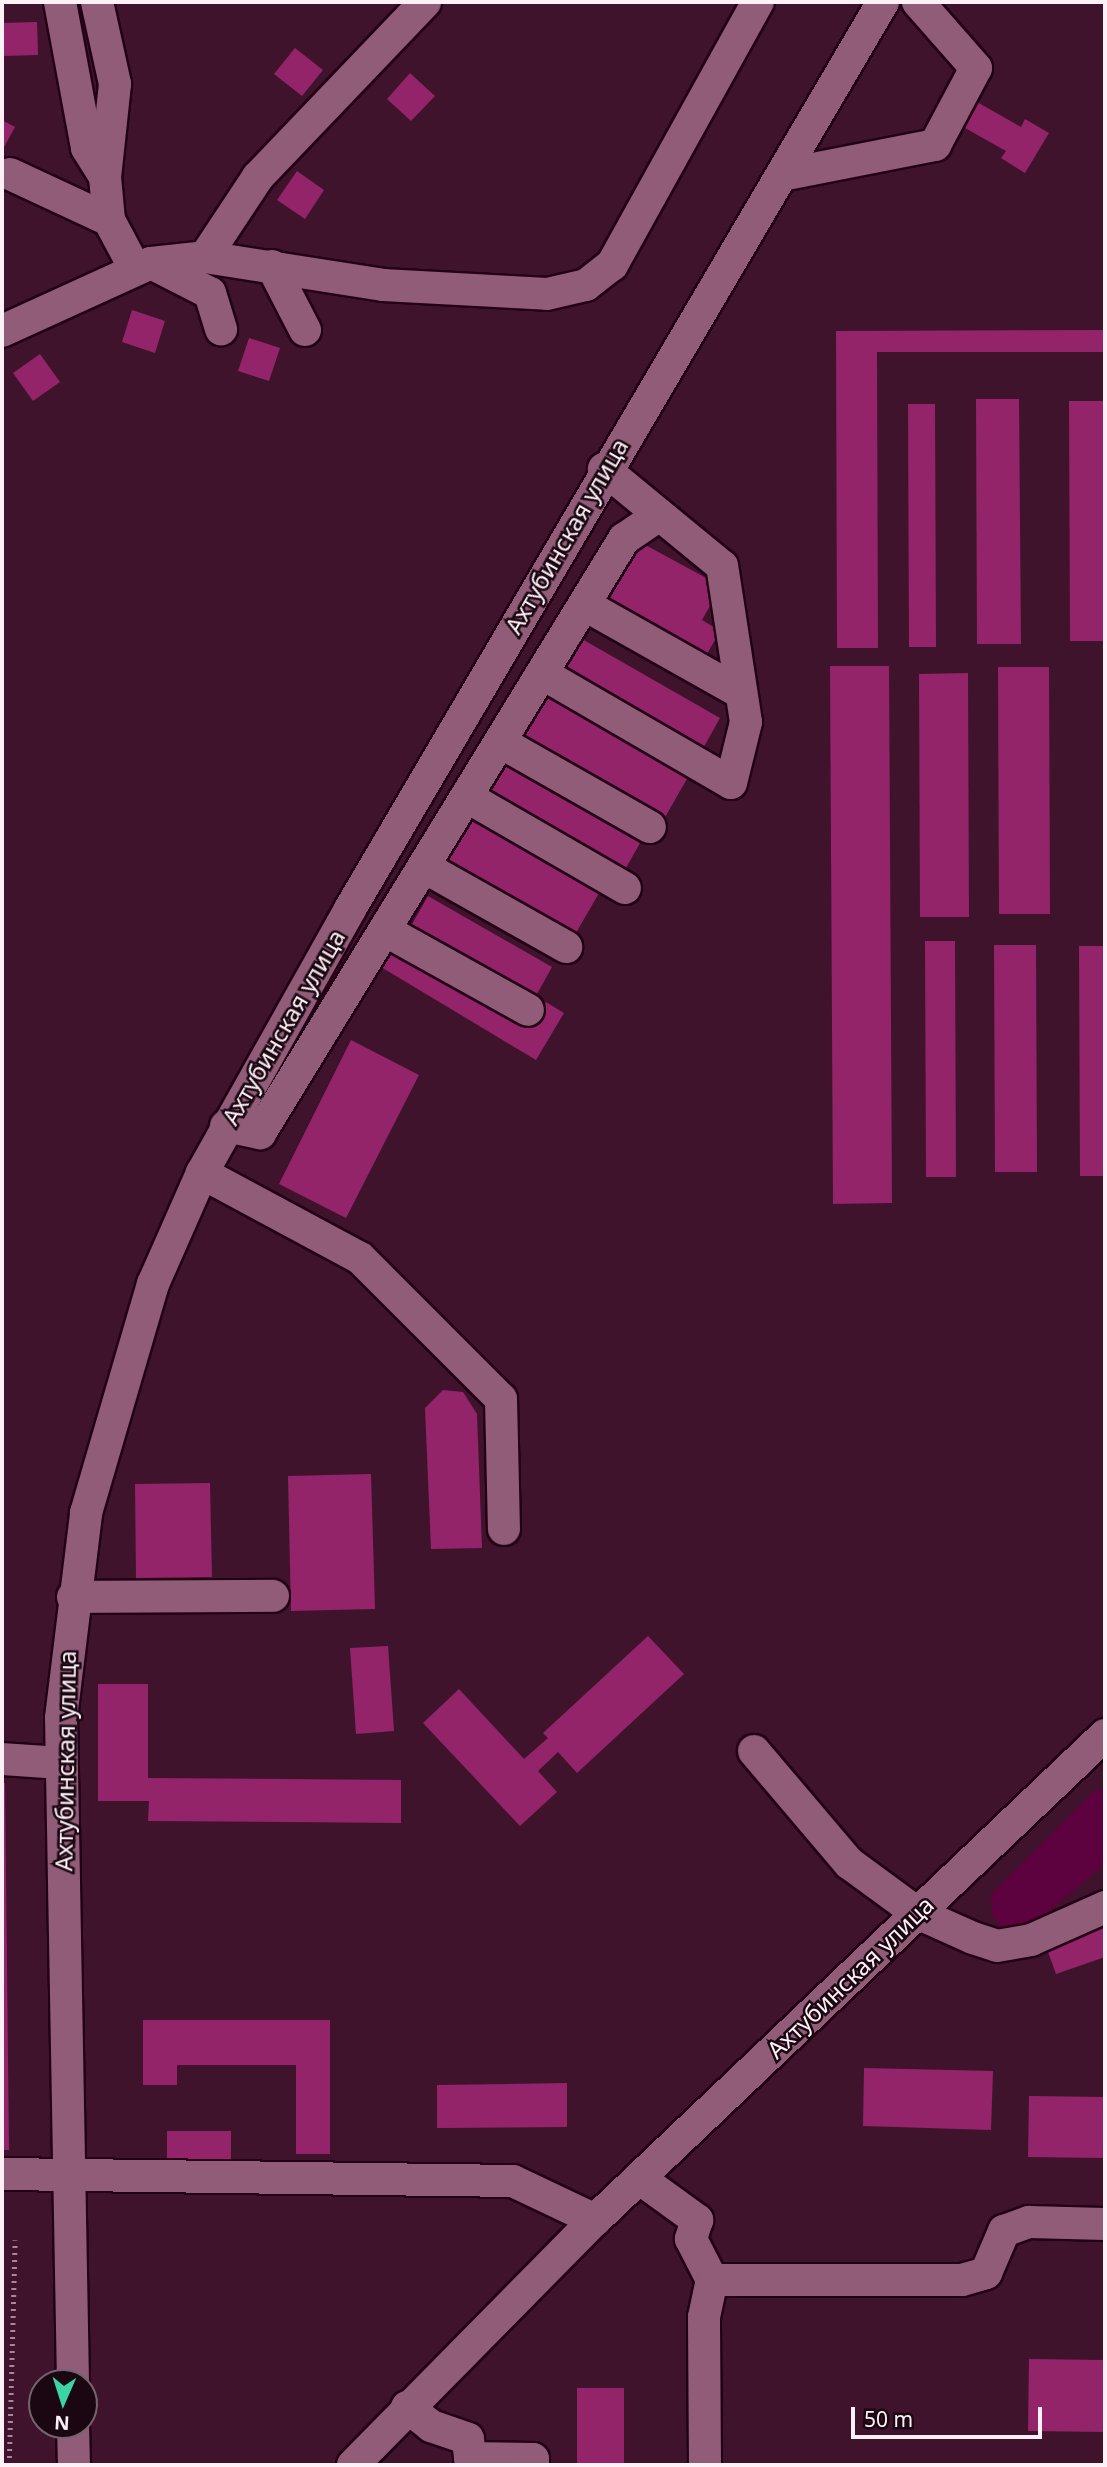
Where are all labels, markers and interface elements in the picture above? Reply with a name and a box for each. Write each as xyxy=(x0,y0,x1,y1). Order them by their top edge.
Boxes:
street label: Ахтубинская улица xyxy=(498,433,634,639)
street label: Ахтубинская улица xyxy=(215,924,351,1130)
street label: Ахтубинская улица xyxy=(49,1651,81,1871)
street label: Ахтубинская улица xyxy=(761,1890,939,2064)
north arrow xyxy=(28,2369,98,2439)
scale bar xyxy=(855,2394,1046,2438)
text: 50 m xyxy=(864,2405,913,2433)
text: N xyxy=(54,2410,70,2436)

